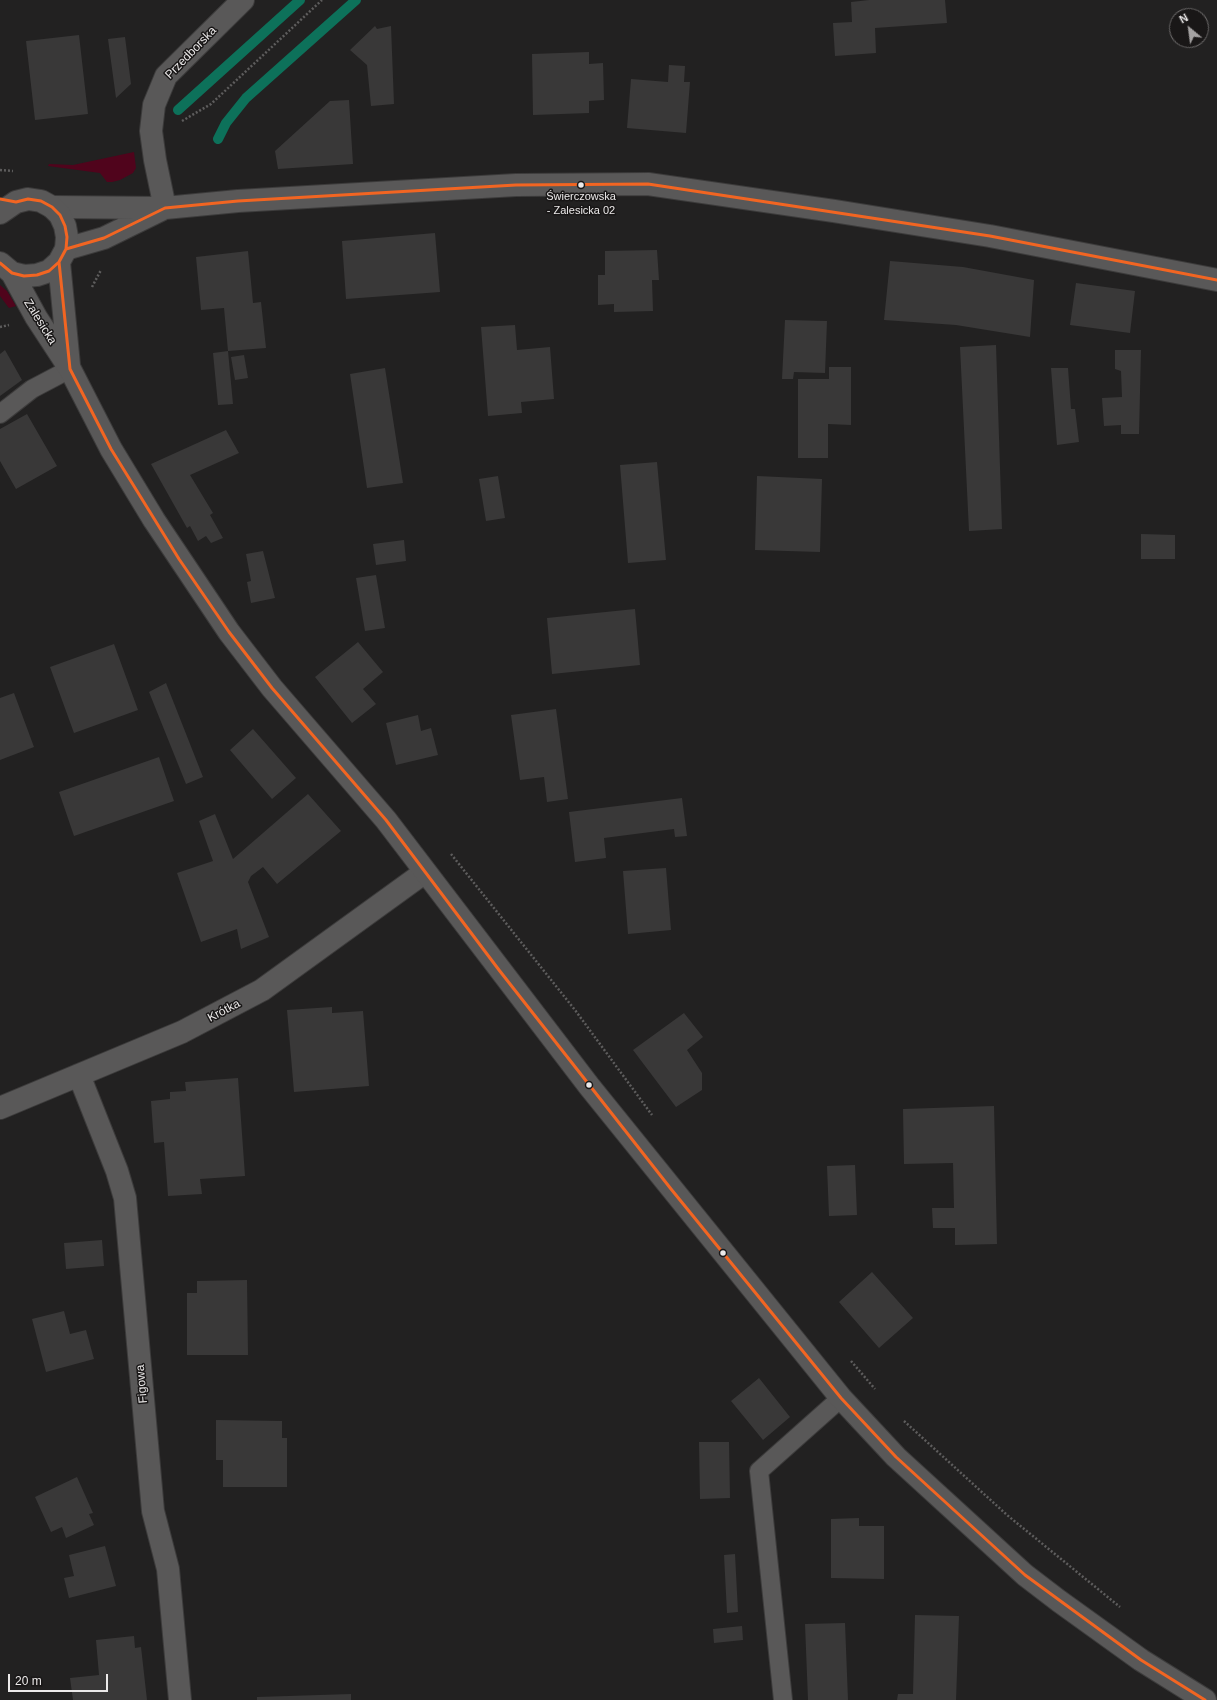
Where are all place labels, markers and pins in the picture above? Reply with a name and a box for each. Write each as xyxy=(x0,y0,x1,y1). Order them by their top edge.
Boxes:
marker: Świerczowska - Zalesicka 02 xyxy=(576,180,586,190)
place label: Świerczowska - Zalesicka 02 xyxy=(546,190,616,216)
unlabelled marker xyxy=(584,1080,594,1090)
unlabelled marker xyxy=(718,1248,728,1258)

